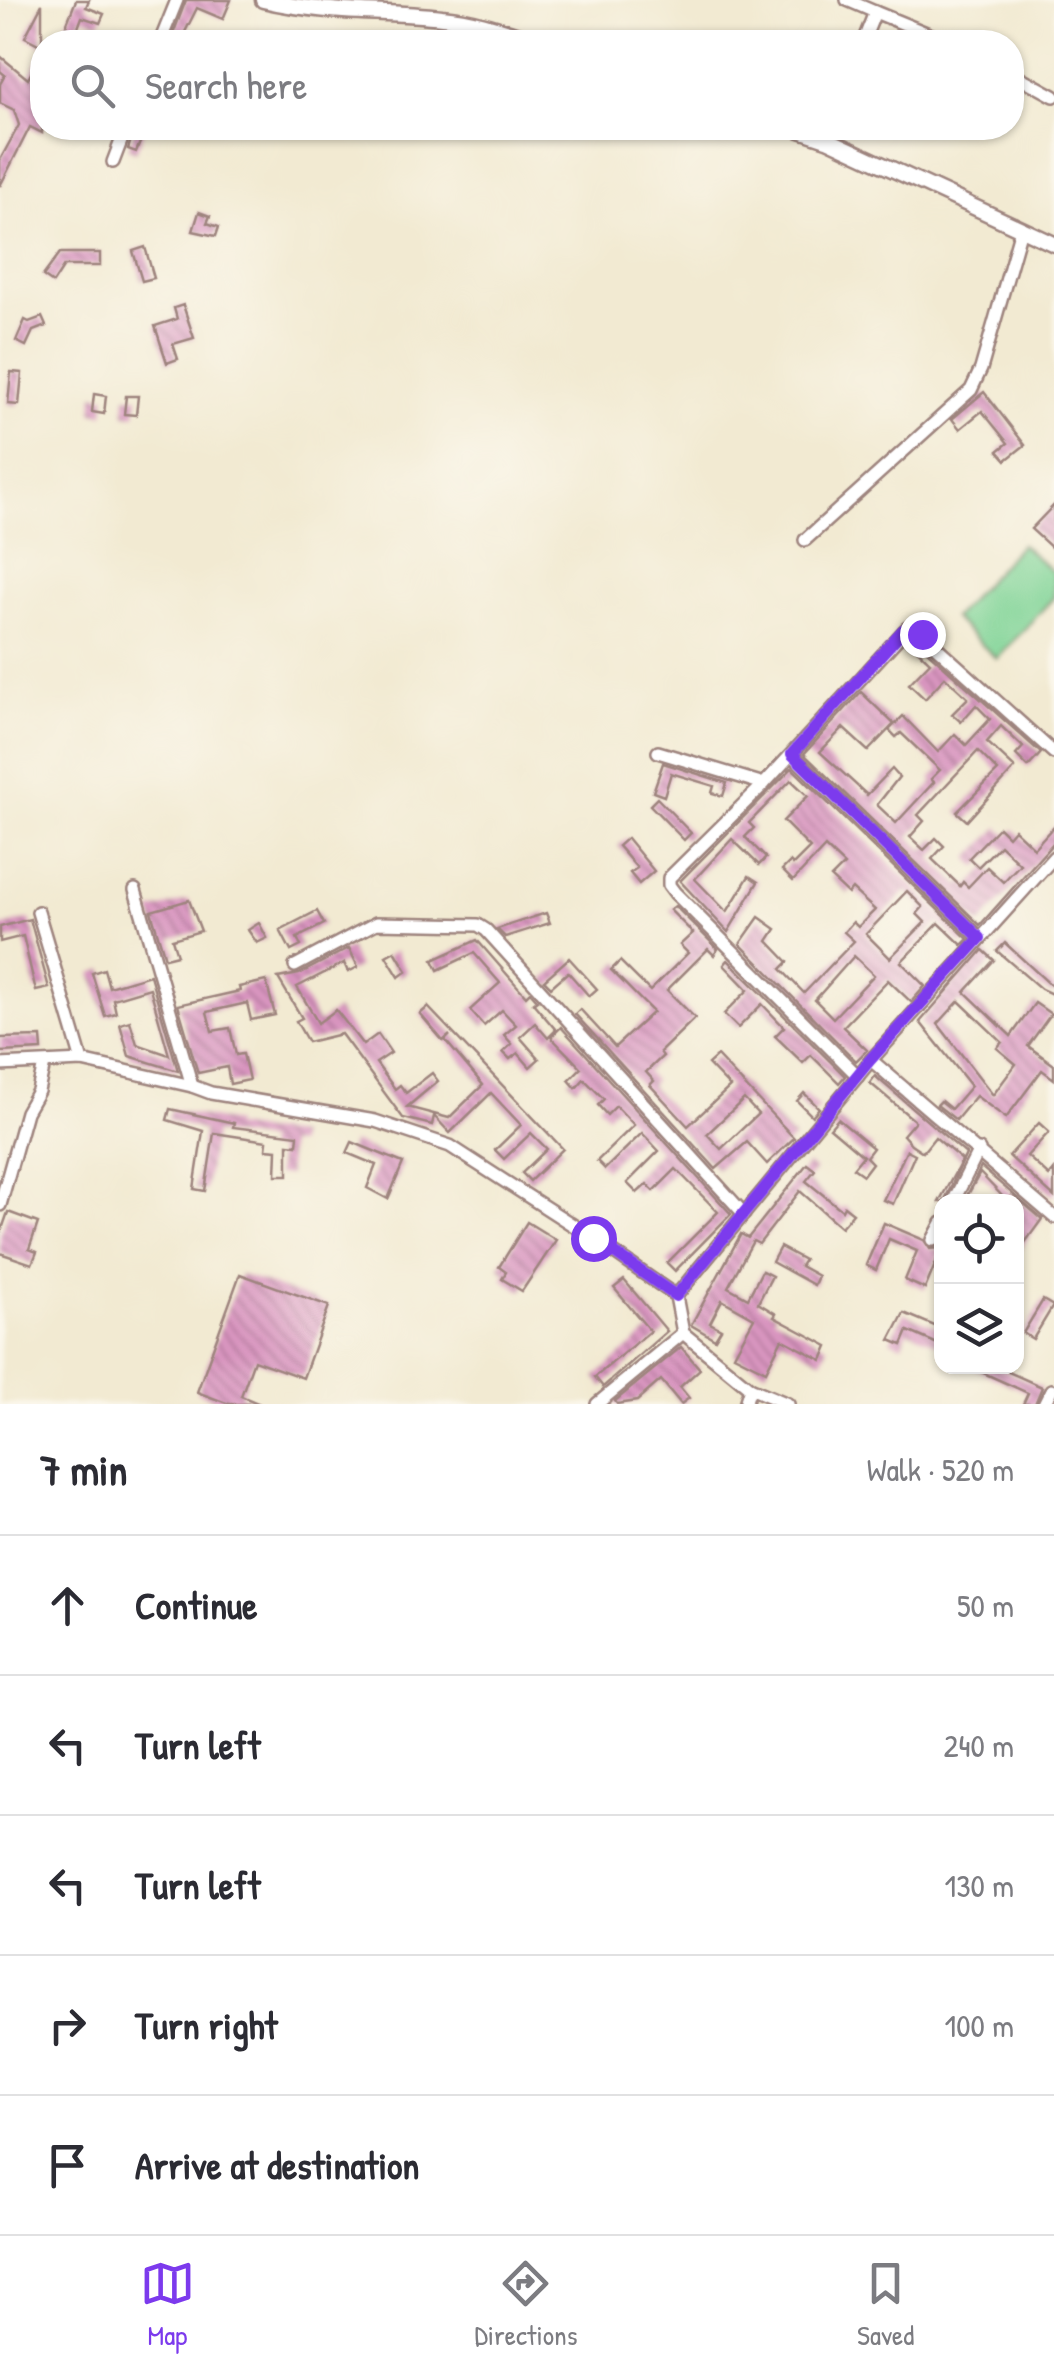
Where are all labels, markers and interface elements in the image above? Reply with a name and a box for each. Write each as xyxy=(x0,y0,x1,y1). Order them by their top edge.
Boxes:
search box xyxy=(30,30,1024,140)
icon: search xyxy=(65,58,120,113)
text: Search here xyxy=(145,59,307,111)
route end xyxy=(900,612,946,658)
map controls xyxy=(934,1194,1024,1374)
button: locate xyxy=(934,1194,1024,1284)
route start xyxy=(571,1216,617,1262)
button: layers xyxy=(934,1284,1024,1374)
text: 7 min xyxy=(40,1441,127,1498)
text: Walk · 520 m xyxy=(867,1448,1014,1491)
icon: ahead xyxy=(40,1578,95,1633)
text: Continue xyxy=(135,1579,257,1631)
text: 50 m xyxy=(957,1584,1014,1627)
icon: left xyxy=(40,1718,95,1773)
text: Turn left xyxy=(135,1719,260,1771)
text: 240 m xyxy=(944,1724,1014,1767)
icon: left xyxy=(40,1858,95,1913)
text: Turn left xyxy=(135,1859,260,1911)
text: 130 m xyxy=(945,1864,1014,1907)
icon: right xyxy=(40,1998,95,2053)
text: Turn right xyxy=(135,1999,278,2051)
text: 100 m xyxy=(945,2004,1014,2047)
icon: arrive xyxy=(40,2138,95,2193)
text: Arrive at destination xyxy=(135,2139,419,2191)
tab: Map xyxy=(140,2256,195,2354)
tab: Directions xyxy=(474,2256,577,2354)
tab: Saved xyxy=(857,2256,914,2354)

